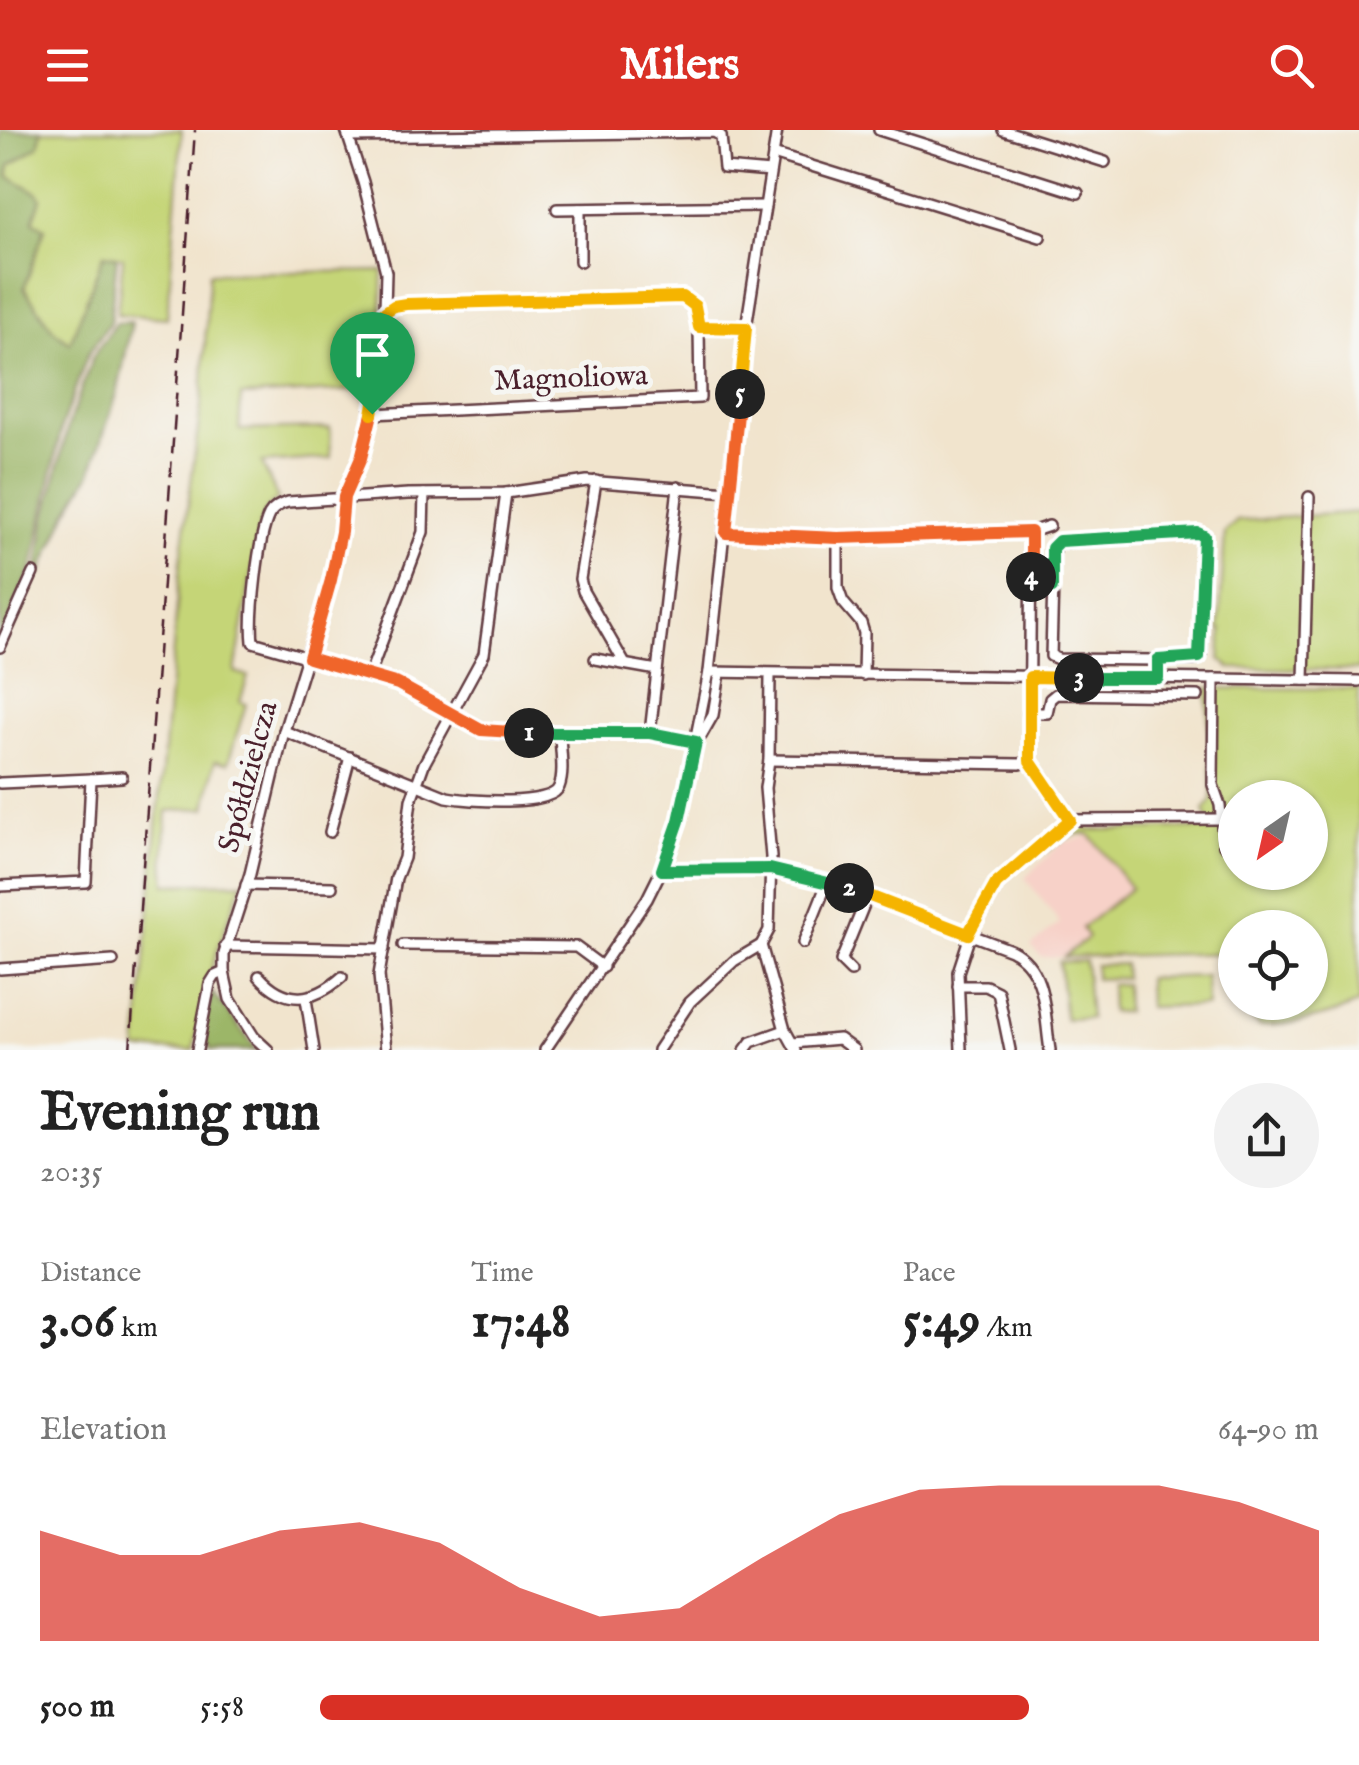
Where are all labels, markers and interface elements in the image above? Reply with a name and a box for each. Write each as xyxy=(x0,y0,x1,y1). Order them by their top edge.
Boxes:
text: Milers xyxy=(620,37,739,94)
icon: menu xyxy=(40,38,95,93)
icon: search xyxy=(1264,38,1319,93)
pin xyxy=(330,312,415,415)
icon: arrive xyxy=(345,327,400,382)
street label: Magnoliowa xyxy=(493,357,649,401)
pin: 5 xyxy=(715,369,765,419)
text: 5 xyxy=(735,376,745,411)
pin: 4 xyxy=(1006,552,1056,602)
text: 4 xyxy=(1024,559,1038,594)
pin: 3 xyxy=(1054,653,1104,703)
text: 3 xyxy=(1074,660,1084,695)
street label: Spółdzielcza xyxy=(211,697,287,857)
pin: 1 xyxy=(504,708,554,758)
text: 1 xyxy=(524,715,534,750)
north arrow xyxy=(1218,780,1328,890)
map controls xyxy=(1218,780,1328,1020)
pin: 2 xyxy=(824,863,874,913)
text: 2 xyxy=(842,870,856,905)
button: locate xyxy=(1218,910,1328,1020)
text: Evening run xyxy=(40,1079,320,1149)
button: share xyxy=(1214,1083,1319,1188)
text: 20:35 xyxy=(40,1152,103,1193)
text: Distance xyxy=(40,1256,141,1291)
text: Time xyxy=(471,1256,534,1291)
text: Pace xyxy=(903,1256,956,1291)
text: 3.06 xyxy=(40,1291,115,1354)
text: 17:48 xyxy=(471,1291,571,1354)
text: 5:49 xyxy=(903,1291,980,1354)
text: km xyxy=(115,1311,158,1346)
text: /km xyxy=(980,1311,1033,1346)
text: Elevation xyxy=(40,1410,167,1451)
text: 64–90 m xyxy=(1218,1410,1319,1451)
text: 500 m xyxy=(40,1687,115,1728)
text: 5:58 xyxy=(200,1687,244,1728)

